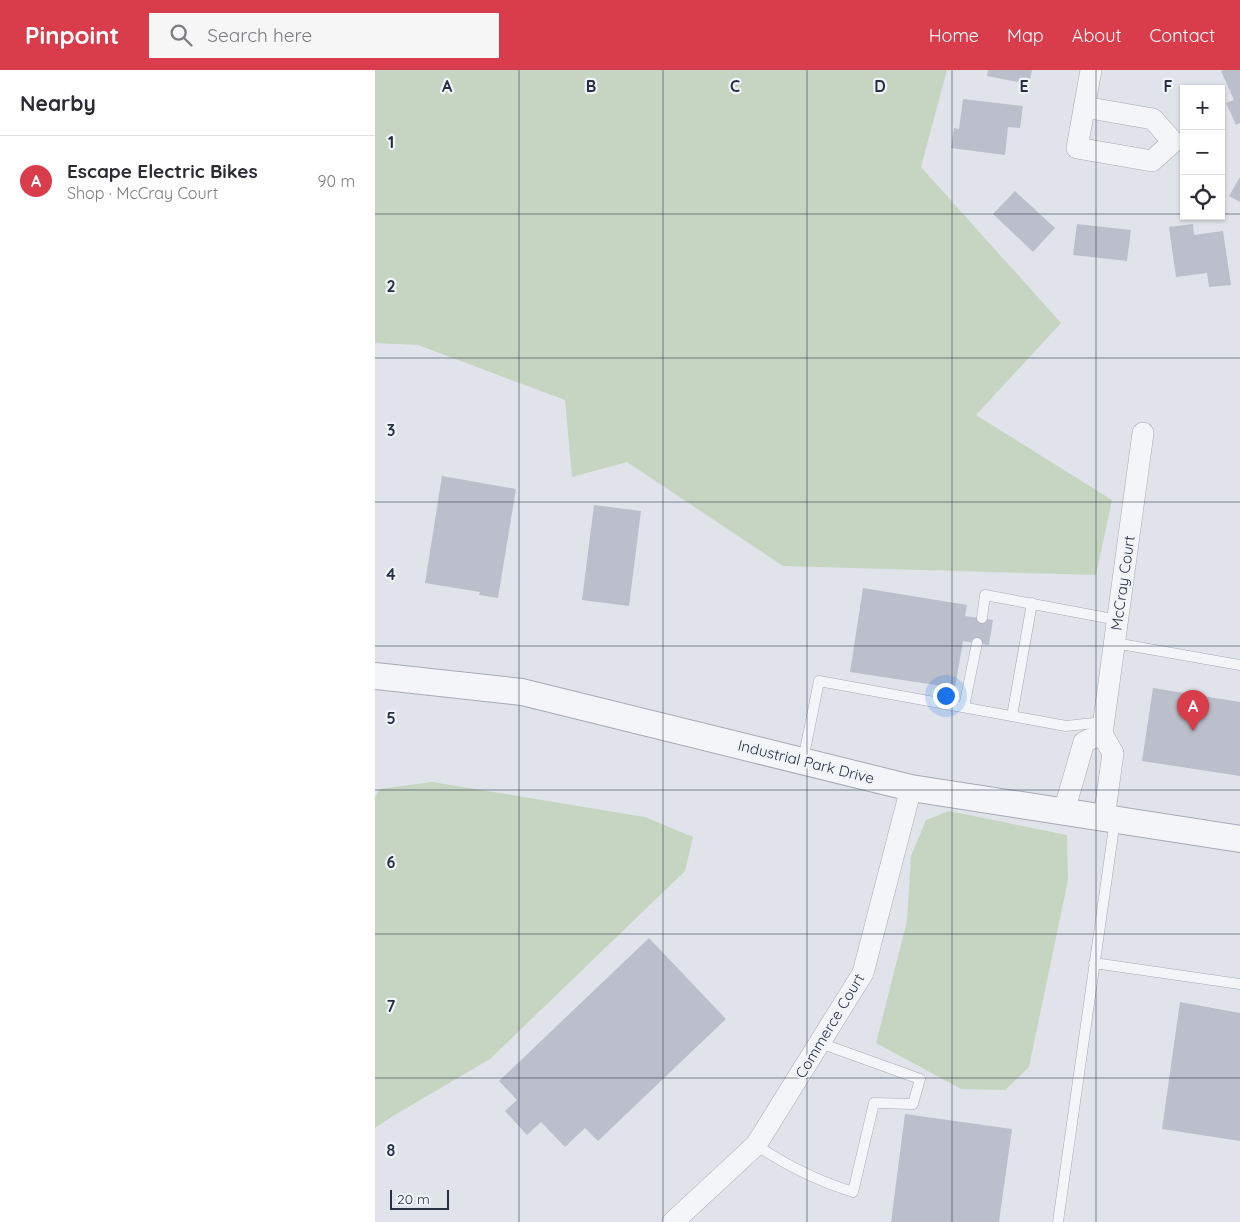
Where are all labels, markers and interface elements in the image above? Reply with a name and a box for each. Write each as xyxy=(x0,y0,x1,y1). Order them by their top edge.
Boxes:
search box xyxy=(149,13,499,58)
text: Pinpoint xyxy=(25,20,119,50)
icon: search xyxy=(167,21,195,49)
text: Search here xyxy=(207,23,312,47)
text: Home xyxy=(929,24,979,47)
text: Map xyxy=(1007,24,1044,47)
text: About xyxy=(1072,24,1122,47)
text: Contact xyxy=(1150,24,1215,47)
text: A xyxy=(442,76,453,96)
text: B xyxy=(586,76,596,96)
text: C xyxy=(730,76,740,96)
text: D xyxy=(874,76,886,96)
text: E xyxy=(1019,76,1029,96)
text: F xyxy=(1164,76,1173,96)
map controls xyxy=(1180,85,1225,220)
button: + xyxy=(1180,85,1225,130)
text: Nearby xyxy=(20,90,96,116)
button: − xyxy=(1180,130,1225,175)
text: 1 xyxy=(388,132,394,152)
text: Escape Electric Bikes xyxy=(67,159,258,183)
text: A xyxy=(31,171,41,191)
text: 90 m xyxy=(318,171,355,191)
button: locate xyxy=(1180,175,1225,220)
text: Shop · McCray Court xyxy=(67,183,218,203)
text: 2 xyxy=(386,276,396,296)
text: 3 xyxy=(387,420,395,440)
street label: McCray Court xyxy=(1106,534,1139,632)
text: 4 xyxy=(386,564,396,584)
your location xyxy=(933,683,959,709)
pin: A xyxy=(1177,690,1209,731)
text: 5 xyxy=(386,708,396,728)
street label: Industrial Park Drive xyxy=(736,735,876,788)
text: 6 xyxy=(387,852,396,872)
street label: Commerce Court xyxy=(791,970,868,1082)
text: 7 xyxy=(387,996,396,1016)
text: 8 xyxy=(387,1140,396,1160)
scale bar xyxy=(390,1187,449,1210)
text: 20 m xyxy=(397,1190,430,1208)

